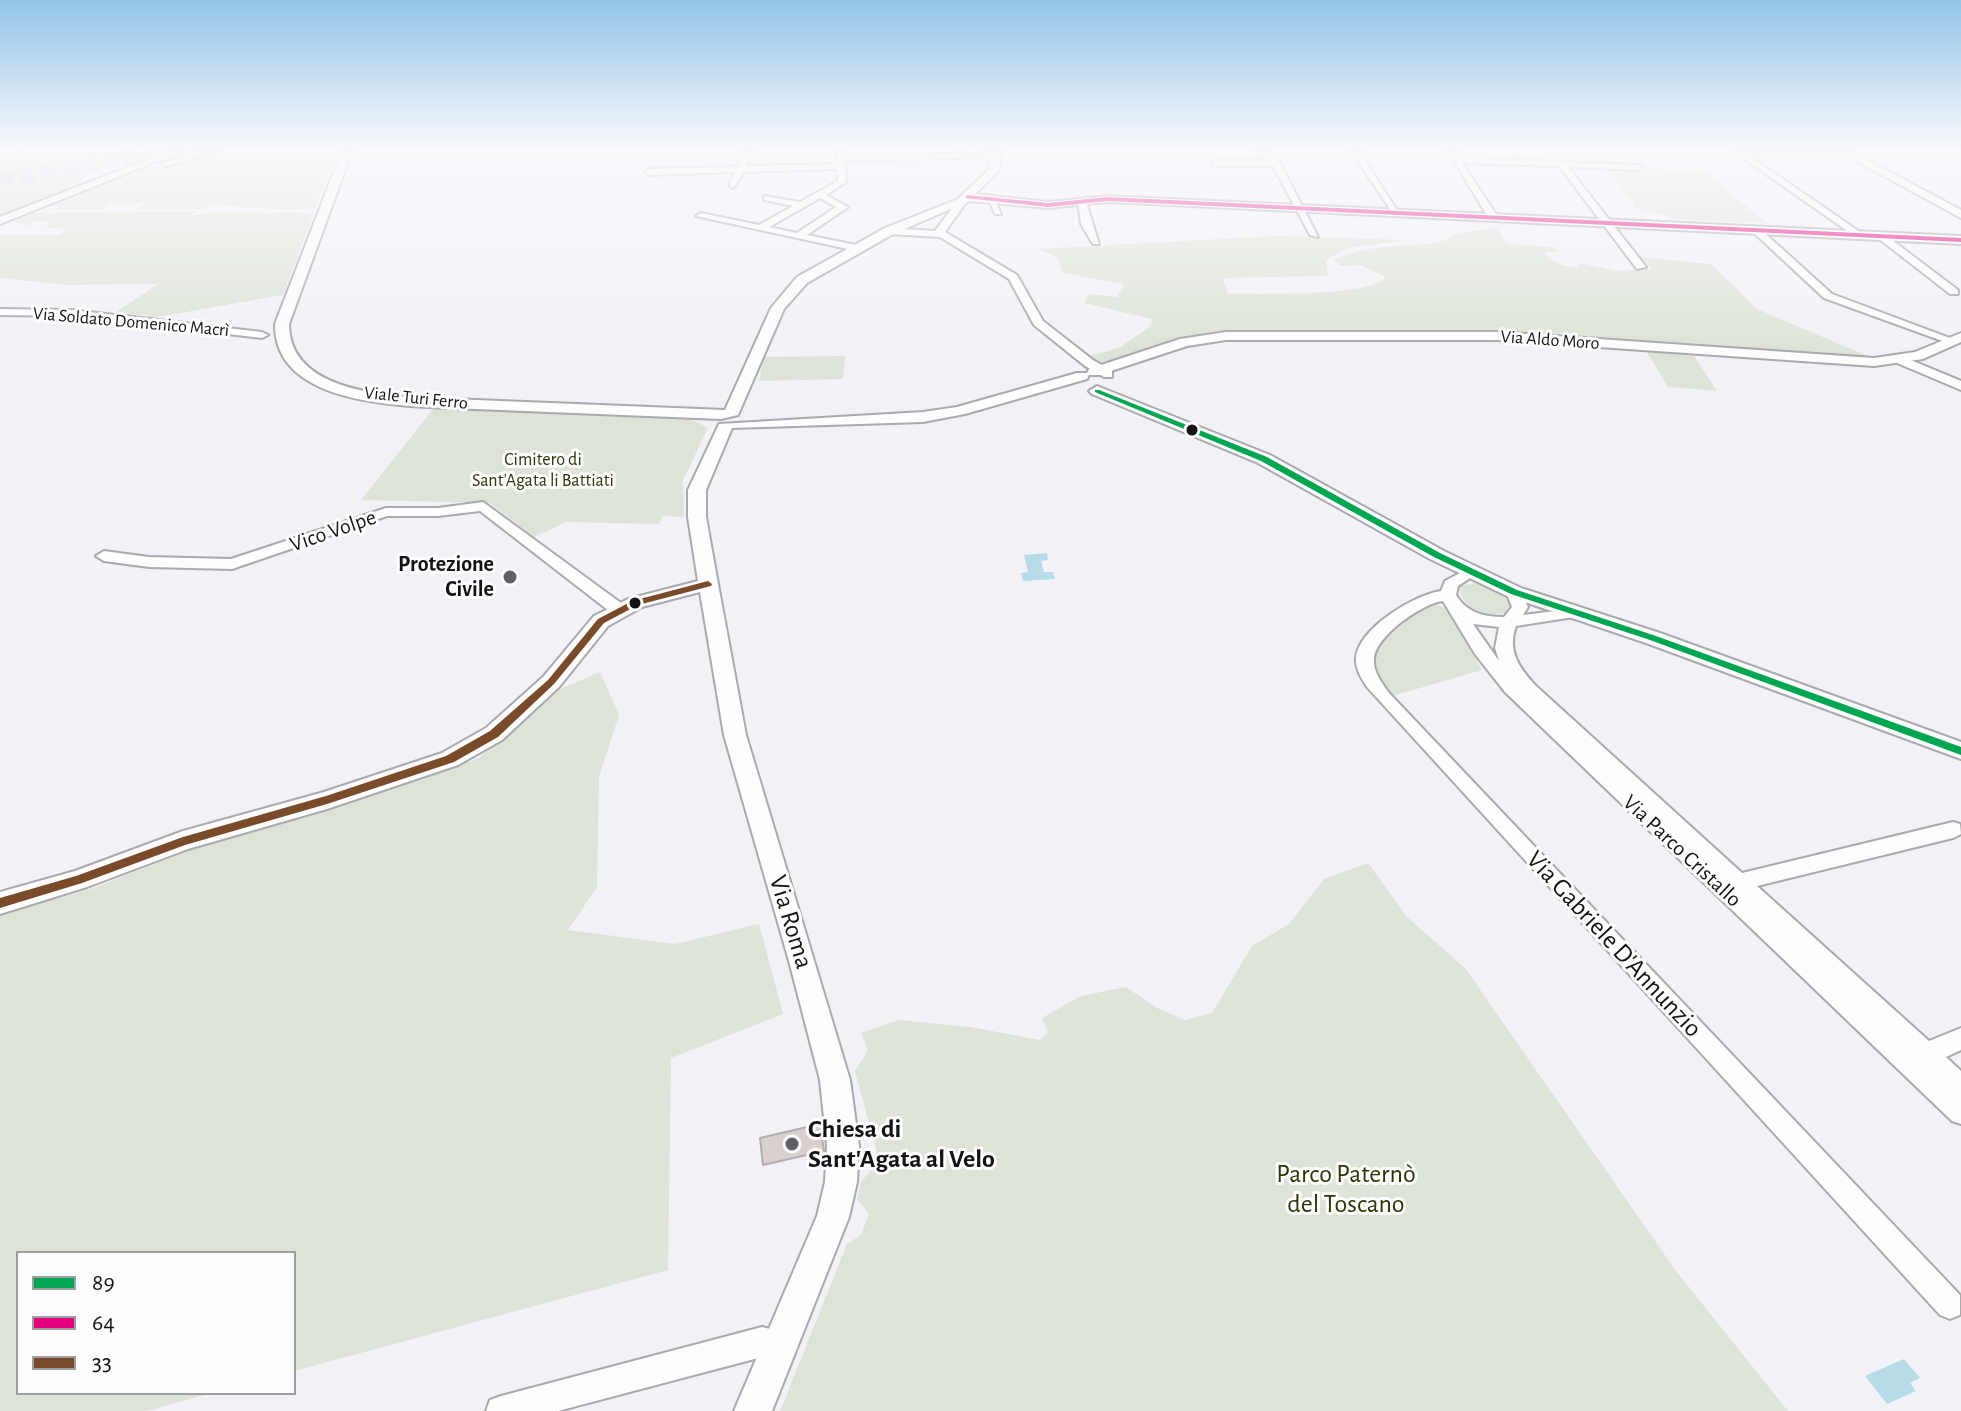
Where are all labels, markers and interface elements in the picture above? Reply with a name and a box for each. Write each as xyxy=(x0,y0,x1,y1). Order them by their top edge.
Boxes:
street label: Via Soldato Domenico Macrì xyxy=(32,303,230,341)
street label: Via Aldo Moro xyxy=(1500,326,1600,354)
street label: Viale Turi Ferro xyxy=(363,382,469,414)
unlabelled marker xyxy=(1184,422,1200,438)
park label: Cimitero di Sant'Agata li Battiati xyxy=(472,449,614,492)
street label: Vico Volpe xyxy=(286,504,380,558)
place label: Protezione Civile xyxy=(398,551,494,602)
marker: Protezione Civile xyxy=(501,568,519,586)
unlabelled marker xyxy=(627,595,643,611)
street label: Via Parco Cristallo xyxy=(1617,789,1747,913)
street label: Via Gabriele D'Annunzio xyxy=(1519,844,1709,1044)
street label: Via Roma xyxy=(762,872,820,972)
place label: Chiesa di Sant'Agata al Velo xyxy=(808,1113,995,1174)
marker: Chiesa di Sant'Agata al Velo xyxy=(783,1135,801,1153)
park label: Parco Paternò del Toscano xyxy=(1276,1158,1416,1220)
legend xyxy=(16,1251,296,1395)
text: 89 xyxy=(92,1271,115,1295)
text: 64 xyxy=(92,1311,115,1335)
text: 33 xyxy=(92,1351,112,1375)

